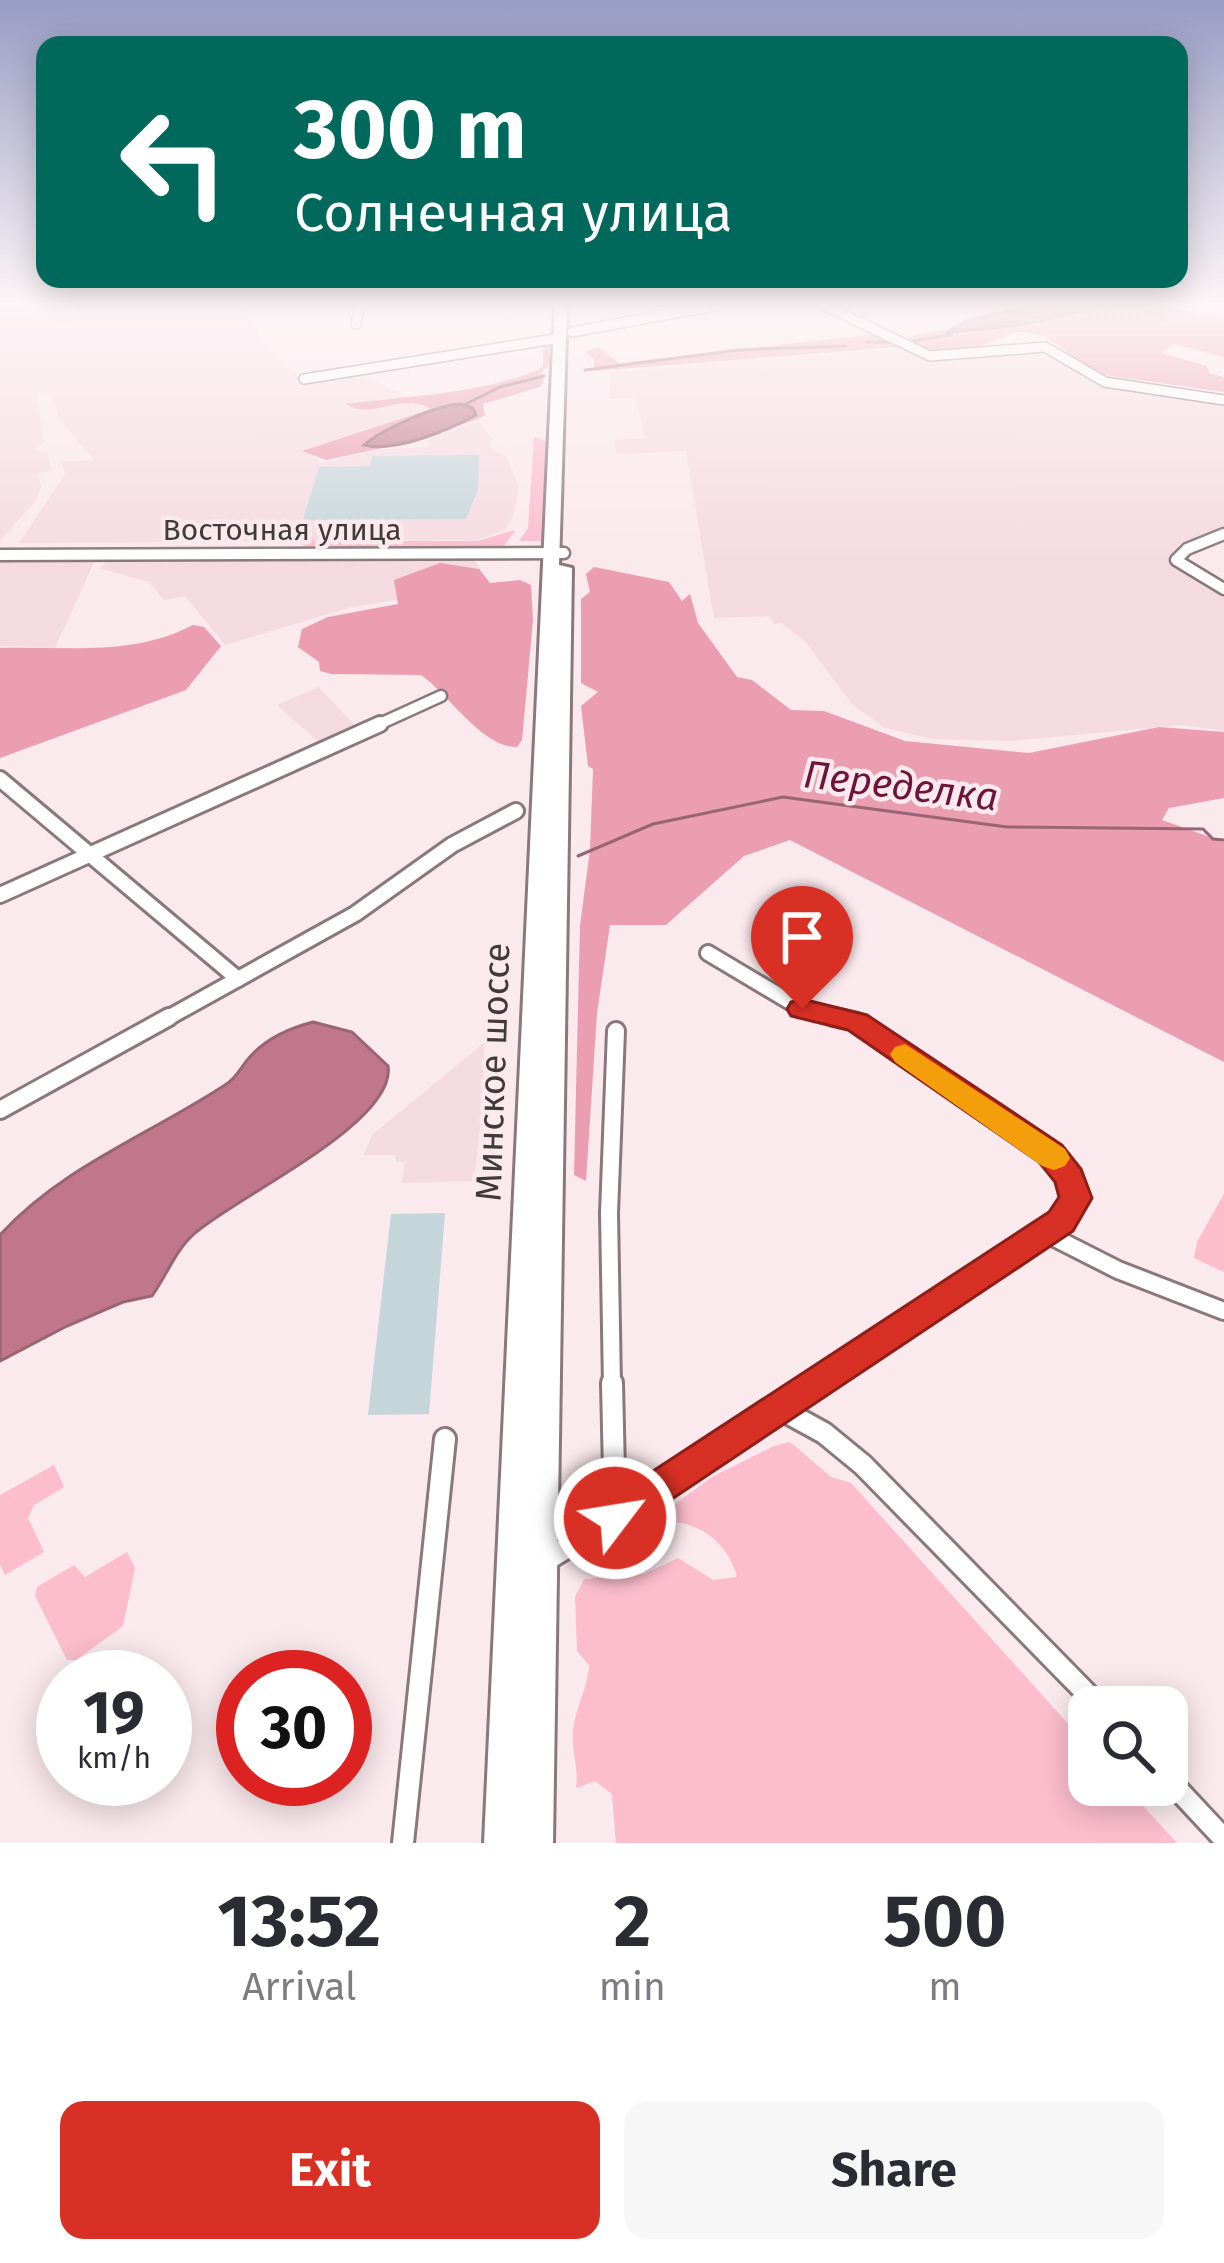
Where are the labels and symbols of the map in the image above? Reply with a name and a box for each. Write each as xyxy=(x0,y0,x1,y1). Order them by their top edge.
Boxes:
street label: Восточная улица xyxy=(162,512,402,548)
water label: Переделка xyxy=(801,751,1001,821)
pin xyxy=(751,886,853,1009)
street label: Минское шоссе xyxy=(466,942,520,1202)
position arrow xyxy=(552,1455,678,1581)
speed limit sign: 30 xyxy=(216,1650,372,1806)

